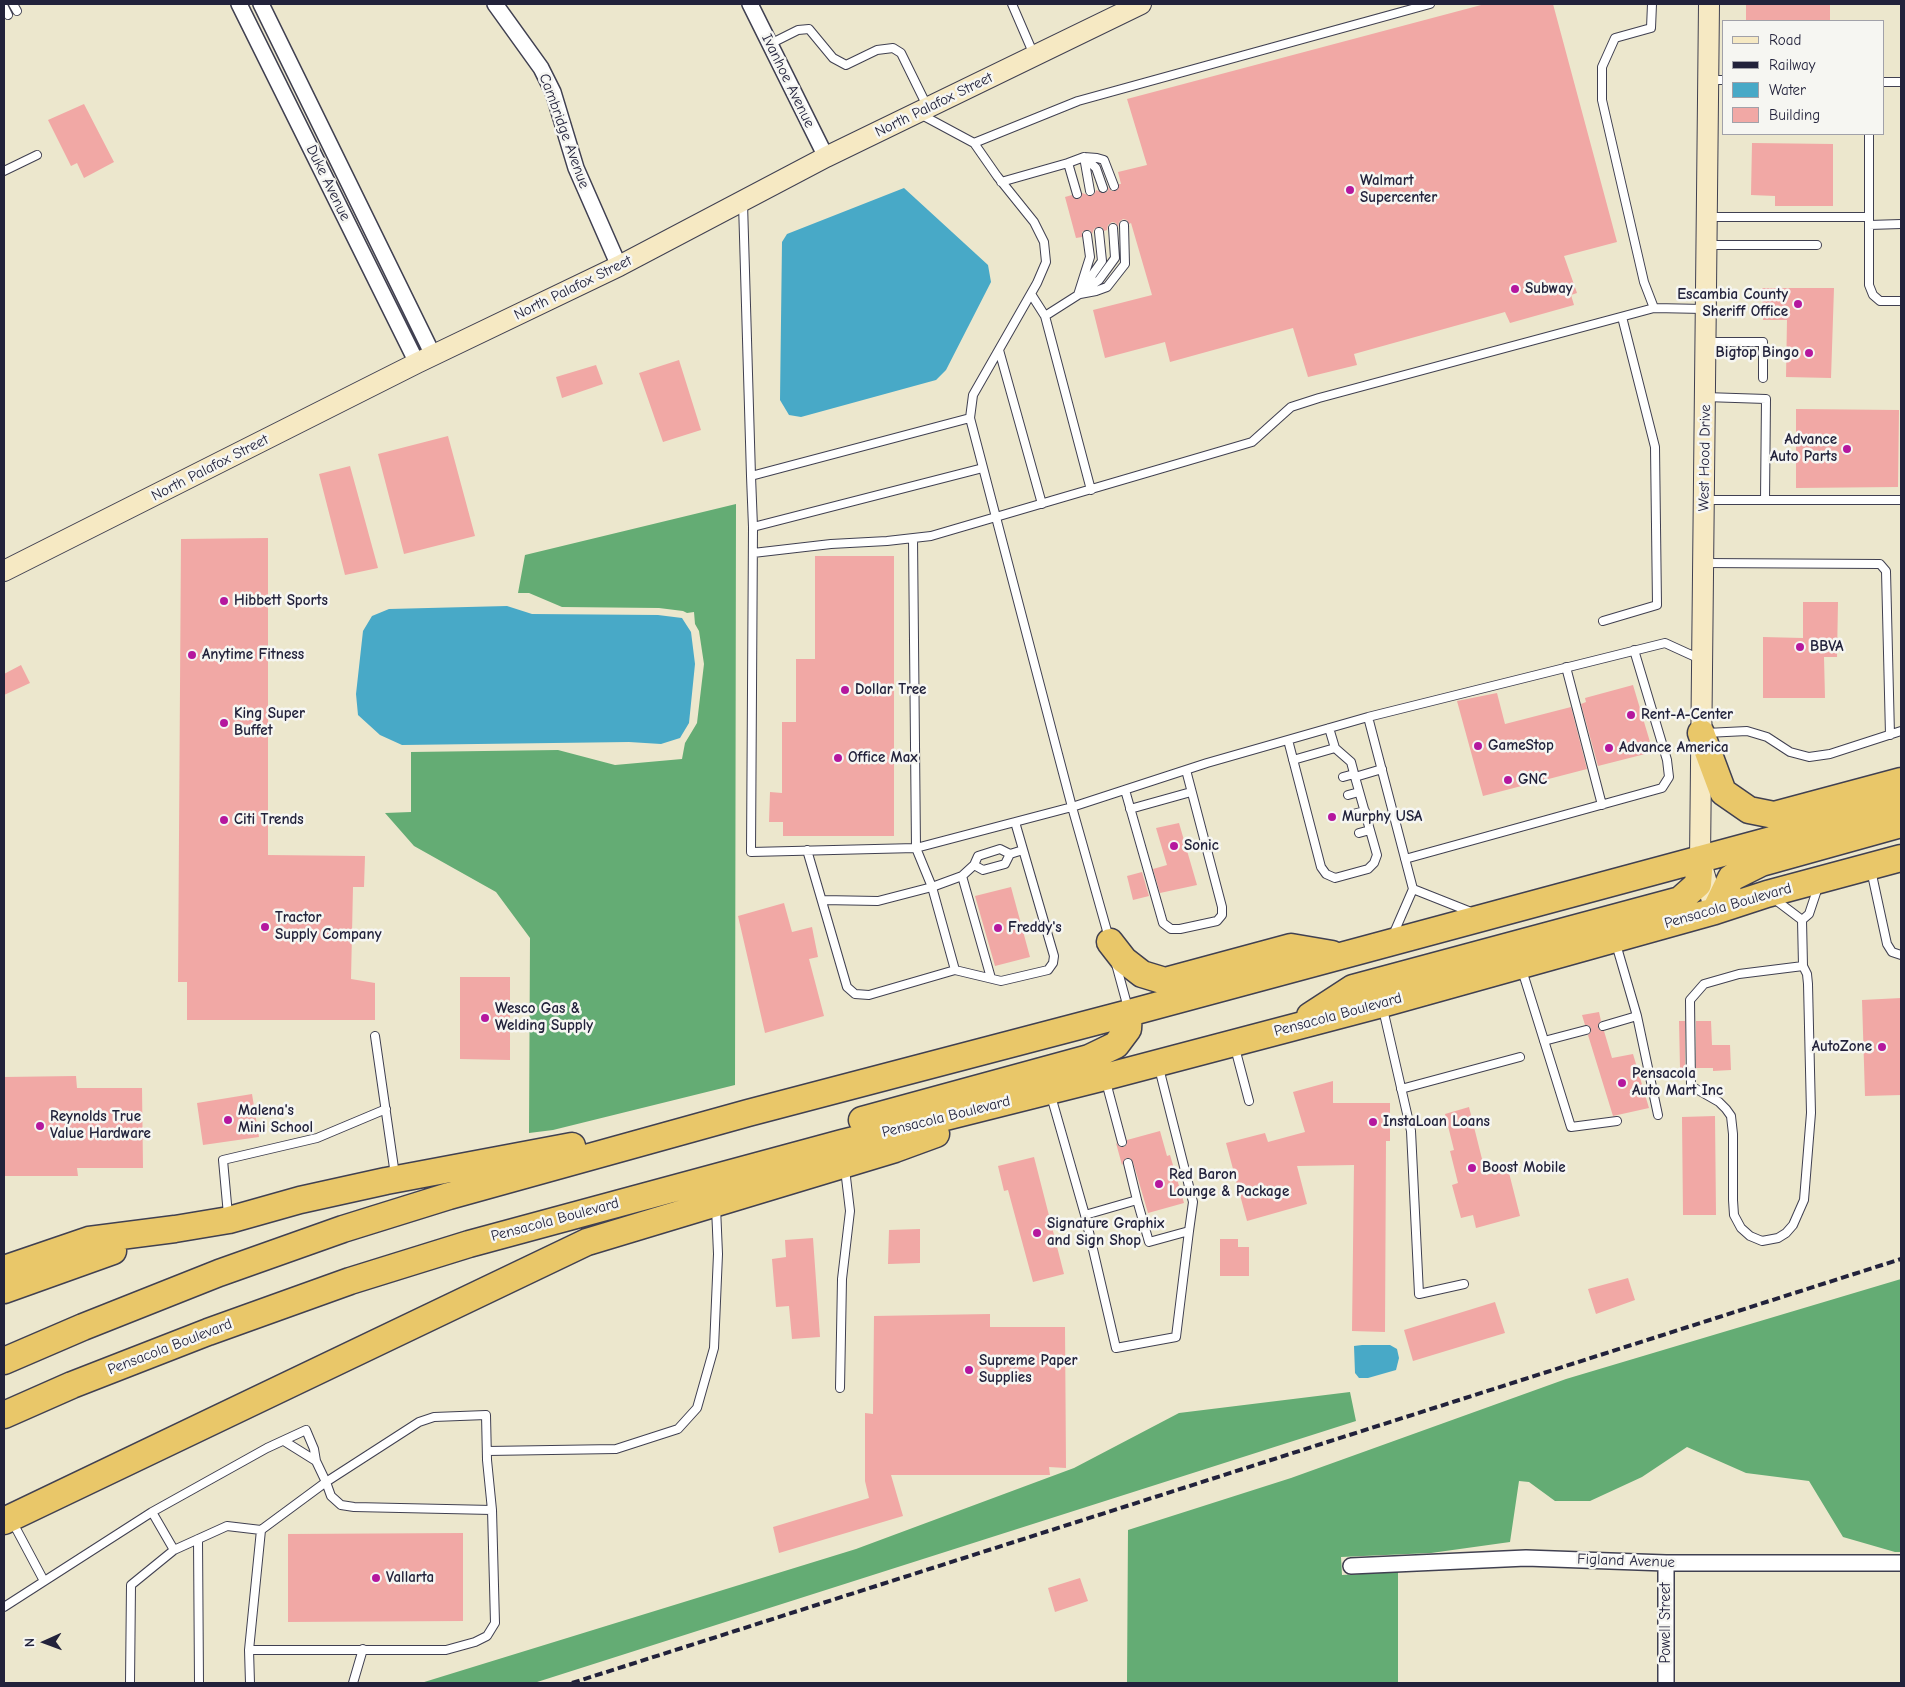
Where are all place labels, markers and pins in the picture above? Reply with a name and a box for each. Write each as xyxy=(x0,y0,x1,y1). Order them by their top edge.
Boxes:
place label: Walmart Supercenter xyxy=(1360,172,1437,207)
marker: Walmart Supercenter xyxy=(1344,184,1356,196)
place label: Subway xyxy=(1525,280,1573,298)
marker: Subway xyxy=(1509,283,1521,295)
place label: Escambia County Sheriff Office xyxy=(1677,286,1788,321)
marker: Escambia County Sheriff Office xyxy=(1792,298,1804,310)
place label: Bigtop Bingo xyxy=(1716,344,1799,362)
marker: Bigtop Bingo xyxy=(1803,347,1815,359)
place label: Advance Auto Parts xyxy=(1770,431,1837,466)
marker: Advance Auto Parts xyxy=(1841,443,1853,455)
place label: Hibbett Sports xyxy=(234,592,328,610)
marker: Hibbett Sports xyxy=(218,595,230,607)
place label: BBVA xyxy=(1810,638,1844,656)
marker: BBVA xyxy=(1794,641,1806,653)
place label: Anytime Fitness xyxy=(202,646,304,664)
marker: Anytime Fitness xyxy=(186,649,198,661)
place label: Dollar Tree xyxy=(855,681,926,699)
marker: Dollar Tree xyxy=(839,684,851,696)
place label: King Super Buffet xyxy=(234,705,305,740)
place label: Rent-A-Center xyxy=(1641,706,1733,724)
marker: Rent-A-Center xyxy=(1625,709,1637,721)
marker: King Super Buffet xyxy=(218,717,230,729)
place label: GameStop xyxy=(1488,737,1554,755)
place label: Advance America xyxy=(1619,739,1729,757)
marker: GameStop xyxy=(1472,740,1484,752)
marker: Advance America xyxy=(1603,742,1615,754)
place label: Office Max xyxy=(848,749,918,767)
marker: Office Max xyxy=(832,752,844,764)
place label: GNC xyxy=(1518,771,1547,789)
marker: GNC xyxy=(1502,774,1514,786)
place label: Murphy USA xyxy=(1342,808,1422,826)
place label: Citi Trends xyxy=(234,811,304,829)
marker: Murphy USA xyxy=(1326,811,1338,823)
marker: Citi Trends xyxy=(218,814,230,826)
place label: Sonic xyxy=(1184,837,1219,855)
marker: Sonic xyxy=(1168,840,1180,852)
place label: Tractor Supply Company xyxy=(275,909,381,944)
place label: Freddy's xyxy=(1008,919,1062,937)
marker: Tractor Supply Company xyxy=(259,921,271,933)
marker: Freddy's xyxy=(992,922,1004,934)
place label: Wesco Gas & Welding Supply xyxy=(495,1000,593,1035)
marker: Wesco Gas & Welding Supply xyxy=(479,1012,491,1024)
place label: AutoZone xyxy=(1812,1038,1872,1056)
marker: AutoZone xyxy=(1876,1041,1888,1053)
place label: Pensacola Auto Mart Inc xyxy=(1632,1065,1723,1100)
marker: Pensacola Auto Mart Inc xyxy=(1616,1077,1628,1089)
place label: Malena's Mini School xyxy=(238,1102,313,1137)
place label: Reynolds True Value Hardware xyxy=(50,1108,151,1143)
place label: InstaLoan Loans xyxy=(1383,1113,1490,1131)
marker: Malena's Mini School xyxy=(222,1114,234,1126)
marker: InstaLoan Loans xyxy=(1367,1116,1379,1128)
marker: Reynolds True Value Hardware xyxy=(34,1120,46,1132)
place label: Boost Mobile xyxy=(1482,1159,1566,1177)
marker: Boost Mobile xyxy=(1466,1162,1478,1174)
place label: Red Baron Lounge & Package xyxy=(1169,1166,1289,1201)
marker: Red Baron Lounge & Package xyxy=(1153,1178,1165,1190)
place label: Signature Graphix and Sign Shop xyxy=(1047,1215,1164,1250)
marker: Signature Graphix and Sign Shop xyxy=(1031,1227,1043,1239)
place label: Supreme Paper Supplies xyxy=(979,1352,1078,1387)
marker: Supreme Paper Supplies xyxy=(963,1364,975,1376)
place label: Vallarta xyxy=(386,1569,434,1587)
marker: Vallarta xyxy=(370,1572,382,1584)

